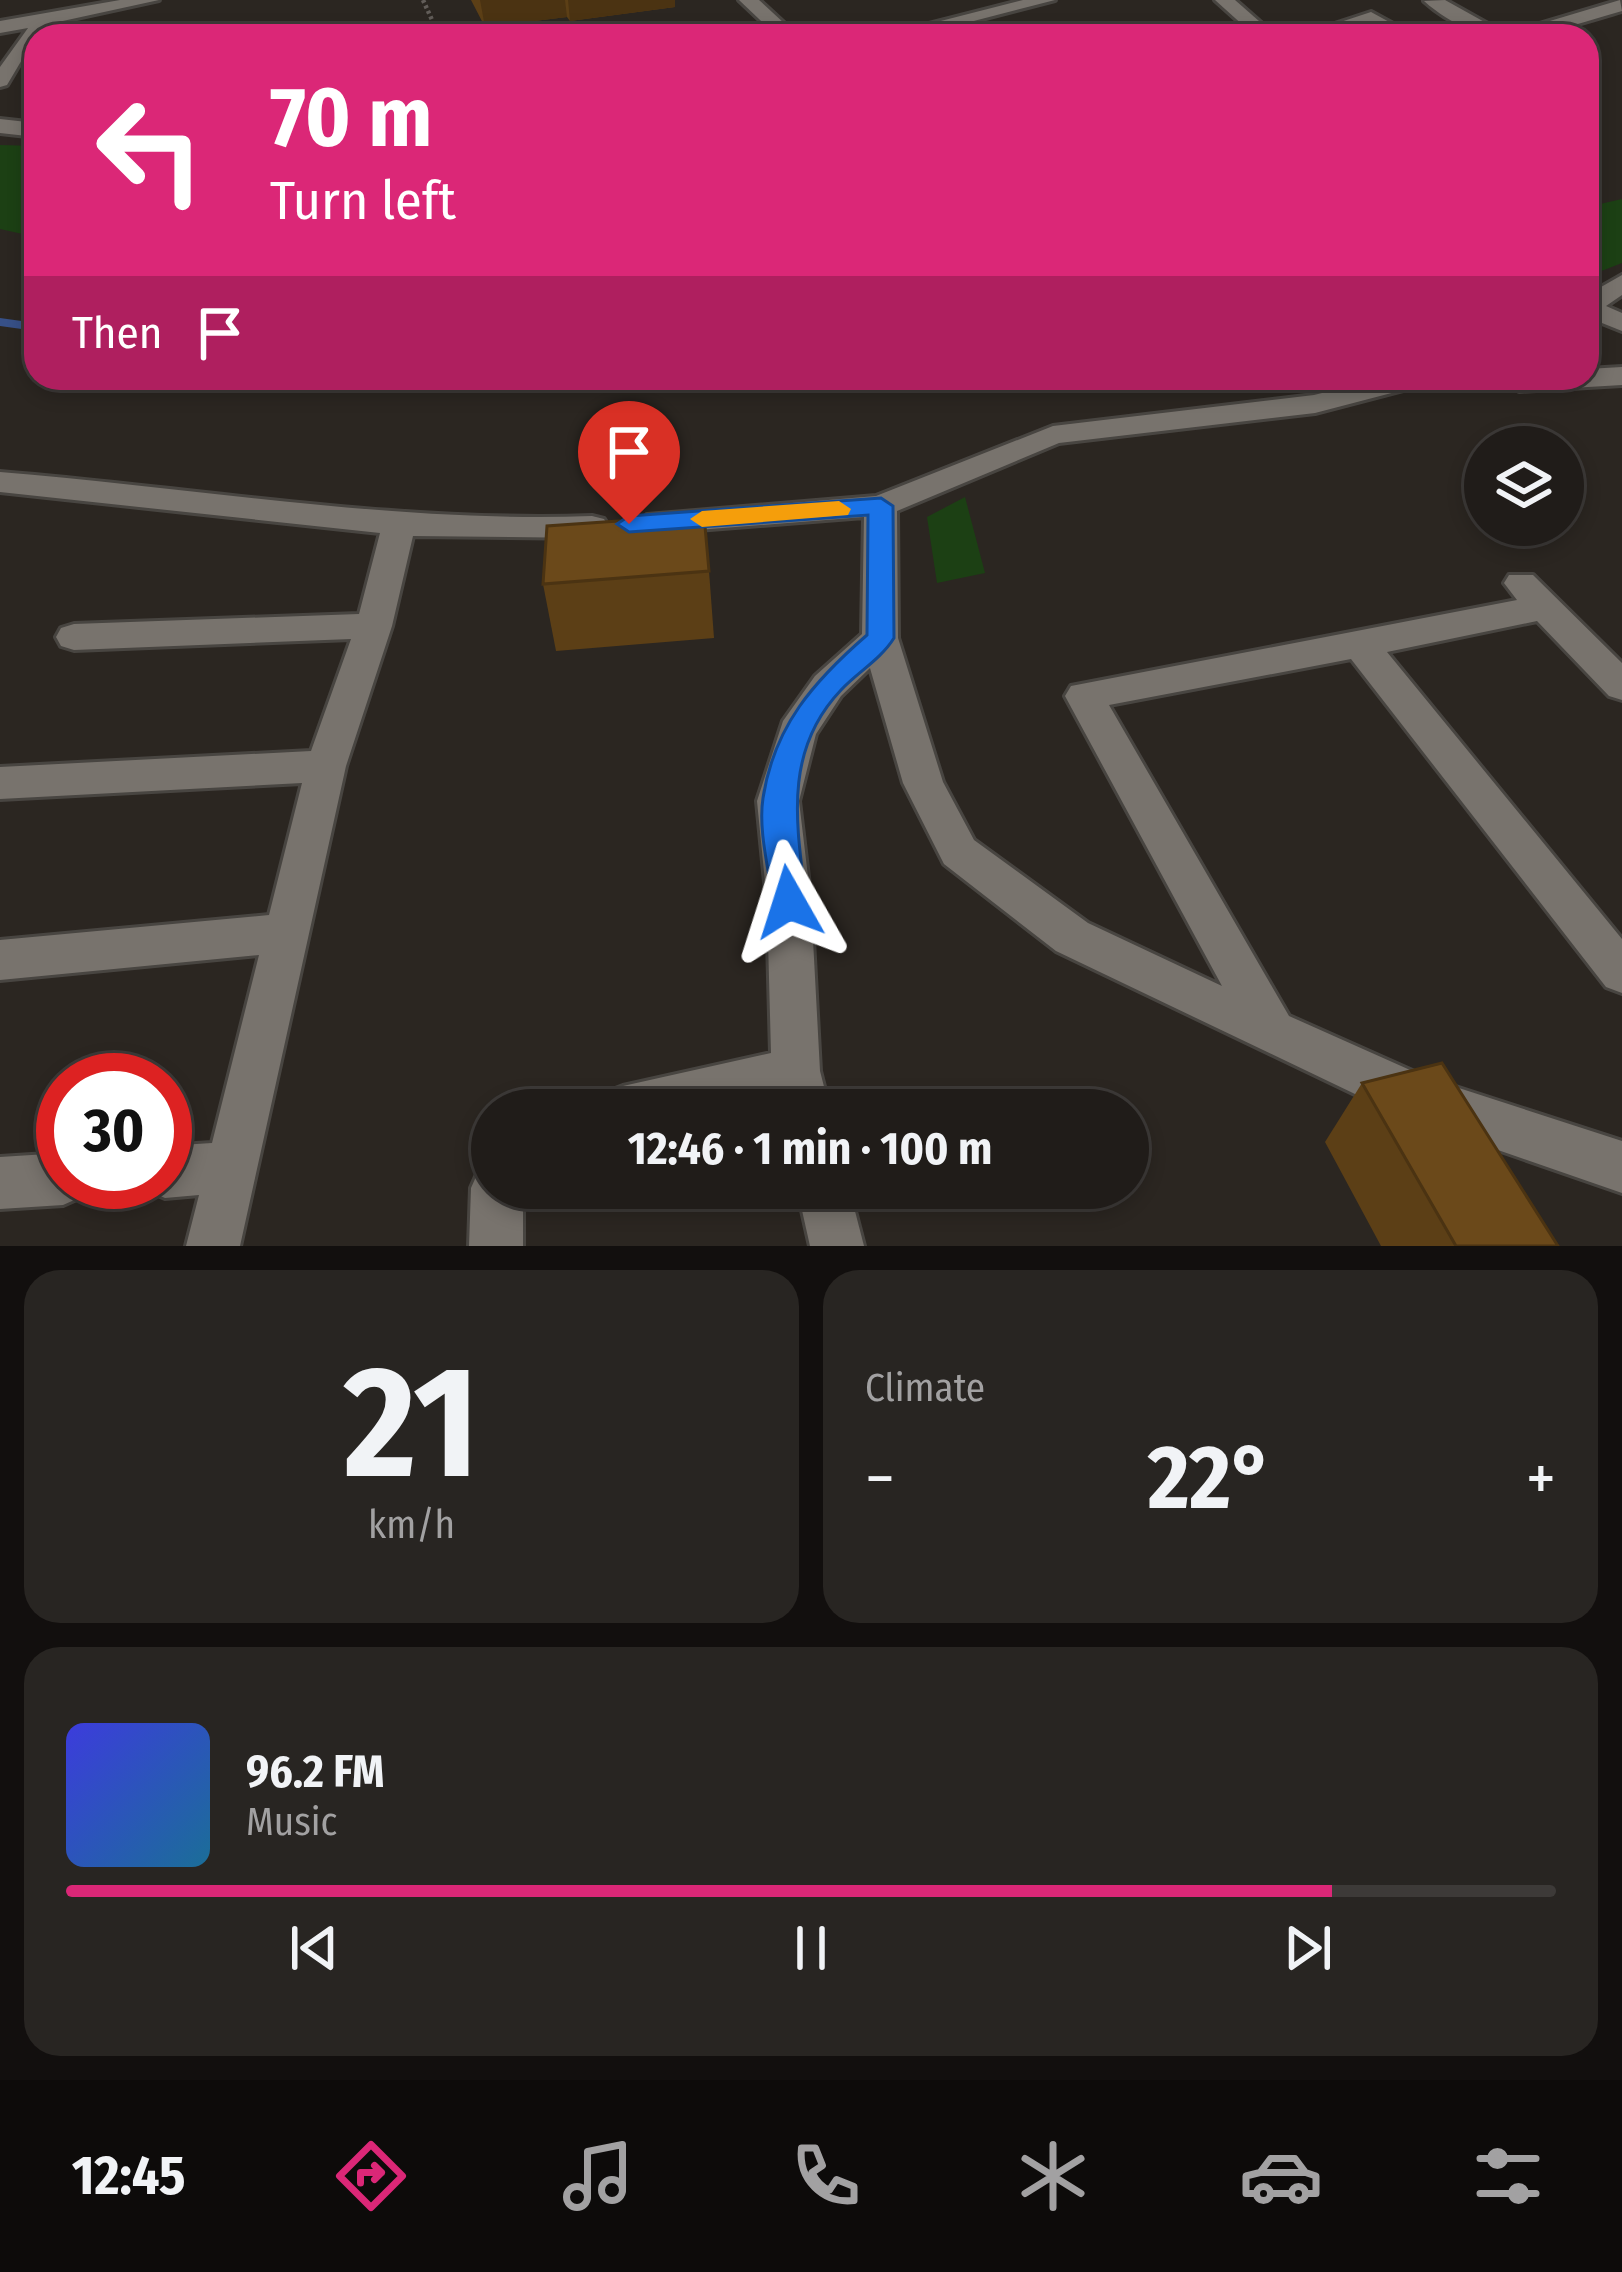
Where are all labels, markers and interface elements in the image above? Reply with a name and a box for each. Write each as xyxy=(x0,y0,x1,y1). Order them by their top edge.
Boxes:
text: 70 m xyxy=(270,67,432,168)
icon: left xyxy=(72,72,228,228)
text: Turn left xyxy=(270,169,456,233)
icon: arrive xyxy=(187,300,253,366)
text: Then xyxy=(72,306,163,360)
pin xyxy=(578,401,680,524)
icon: arrive xyxy=(596,419,662,485)
map controls xyxy=(1464,426,1584,546)
button: layers xyxy=(1464,426,1584,546)
position arrow xyxy=(726,839,852,965)
speed limit sign: 30 xyxy=(36,1053,192,1209)
text: 12:46 · 1 min · 100 m xyxy=(628,1122,992,1176)
text: 21 xyxy=(344,1330,479,1517)
text: Climate xyxy=(865,1365,985,1411)
text: 22° xyxy=(1148,1424,1273,1532)
text: − xyxy=(865,1439,895,1518)
text: + xyxy=(1526,1439,1556,1518)
text: km/h xyxy=(368,1502,455,1548)
text: 96.2 FM xyxy=(246,1745,384,1799)
text: Music xyxy=(246,1799,337,1845)
icon: previous xyxy=(281,1915,347,1981)
icon: pause xyxy=(778,1915,844,1981)
icon: next xyxy=(1275,1915,1341,1981)
icon: directions xyxy=(329,2134,413,2218)
icon: music xyxy=(556,2134,640,2218)
icon: phone xyxy=(784,2134,868,2218)
icon: climate xyxy=(1011,2134,1095,2218)
icon: car xyxy=(1239,2134,1323,2218)
icon: filters xyxy=(1466,2134,1550,2218)
text: 12:45 xyxy=(72,2144,185,2208)

